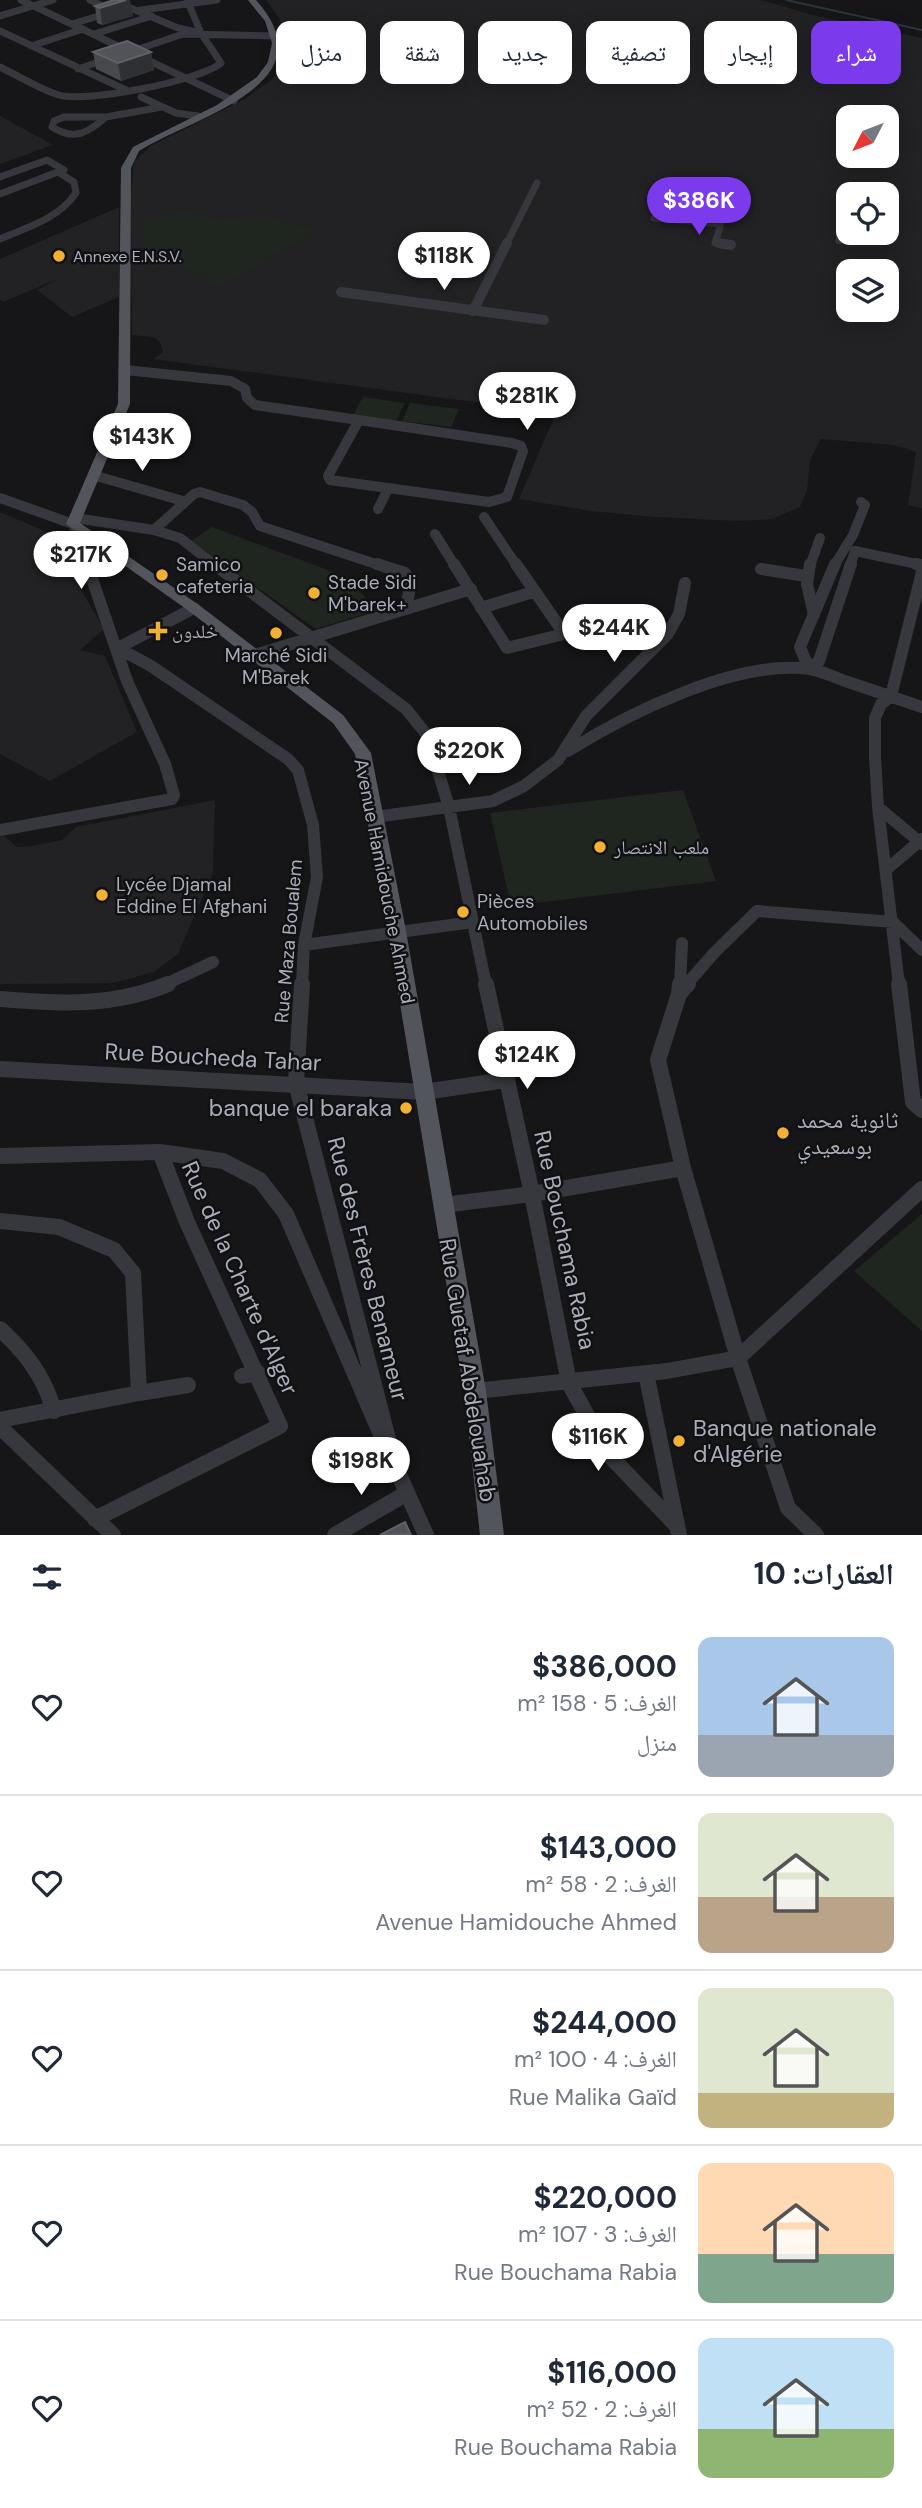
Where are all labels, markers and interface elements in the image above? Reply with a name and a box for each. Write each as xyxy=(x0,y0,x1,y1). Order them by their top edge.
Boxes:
chip: منزل xyxy=(276,21,366,84)
chip: شقة xyxy=(380,21,464,84)
chip: جديد xyxy=(478,21,572,84)
chip: تصفية xyxy=(586,21,690,84)
chip: إيجار xyxy=(704,21,797,84)
chip: شراء xyxy=(811,21,901,84)
north arrow xyxy=(836,105,900,168)
map controls xyxy=(836,105,899,322)
pin: $386K xyxy=(650,177,748,237)
button: locate xyxy=(836,182,899,245)
text: $386K xyxy=(663,185,735,215)
pin: $118K xyxy=(395,232,493,292)
text: $118K xyxy=(414,240,474,270)
place label: Annexe E.N.S.V. xyxy=(73,246,182,267)
marker: Annexe E.N.S.V. xyxy=(51,248,67,264)
button: layers xyxy=(836,259,899,322)
pin: $281K xyxy=(478,372,576,432)
text: $281K xyxy=(495,380,559,410)
pin: $143K xyxy=(93,414,191,473)
text: $143K xyxy=(109,421,175,451)
pin: $217K xyxy=(32,532,130,591)
text: $217K xyxy=(50,539,112,569)
place label: Samico cafeteria xyxy=(176,552,254,599)
marker: Samico cafeteria xyxy=(154,567,170,583)
place label: Stade Sidi M'barek+ xyxy=(328,570,417,617)
marker: Stade Sidi M'barek+ xyxy=(306,585,322,601)
pin: $244K xyxy=(565,604,663,664)
text: $244K xyxy=(578,612,650,642)
place label: خلدون xyxy=(172,619,218,644)
marker: خلدون xyxy=(150,623,166,639)
marker: Marché Sidi M'Barek xyxy=(268,625,284,641)
place label: Marché Sidi M'Barek xyxy=(225,643,327,690)
pin: $220K xyxy=(420,728,518,787)
text: $220K xyxy=(433,735,505,765)
street label: Avenue Hamidouche Ahmed xyxy=(348,756,421,1006)
place label: ملعب الانتصار xyxy=(613,835,709,860)
marker: ملعب الانتصار xyxy=(592,839,608,855)
street label: Rue Maza Boualem xyxy=(269,858,308,1024)
place label: Lycée Djamal Eddine El Afghani xyxy=(116,872,267,919)
marker: Lycée Djamal Eddine El Afghani xyxy=(94,887,110,903)
place label: Pièces Automobiles xyxy=(477,889,588,936)
marker: Pièces Automobiles xyxy=(455,904,471,920)
pin: $124K xyxy=(478,1032,576,1091)
street label: Rue Boucheda Tahar xyxy=(104,1036,322,1078)
text: $124K xyxy=(494,1039,560,1069)
place label: banque el baraka xyxy=(209,1093,392,1123)
marker: banque el baraka xyxy=(398,1100,414,1116)
place label: ثانوية محمد بوسعيدي xyxy=(797,1105,898,1165)
marker: ثانوية محمد بوسعيدي xyxy=(775,1125,791,1141)
street label: Rue Bouchama Rabia xyxy=(527,1128,603,1352)
street label: Rue des Frères Benameur xyxy=(321,1134,415,1404)
street label: Rue de la Charte d'Alger xyxy=(175,1156,305,1400)
street label: Rue Guetaf Abdelouahab xyxy=(432,1236,504,1504)
place label: Banque nationale d'Algérie xyxy=(693,1413,877,1469)
pin: $116K xyxy=(549,1414,647,1473)
text: $116K xyxy=(568,1421,628,1451)
marker: Banque nationale d'Algérie xyxy=(671,1433,687,1449)
pin: $198K xyxy=(312,1438,410,1497)
text: $198K xyxy=(328,1445,394,1475)
text: العقارات: 10 xyxy=(754,1554,894,1593)
icon: filters xyxy=(28,1558,66,1596)
text: $386,000 xyxy=(532,1647,677,1686)
icon: home xyxy=(754,1665,838,1749)
icon: heart xyxy=(28,1688,66,1726)
text: الغرف: 5 · 158 m² xyxy=(517,1688,677,1718)
text: منزل xyxy=(637,1728,677,1758)
text: $143,000 xyxy=(540,1828,677,1867)
icon: home xyxy=(754,1841,838,1925)
icon: heart xyxy=(28,1864,66,1902)
text: الغرف: 2 · 58 m² xyxy=(525,1869,677,1899)
text: Avenue Hamidouche Ahmed xyxy=(375,1907,677,1937)
text: $244,000 xyxy=(532,2003,677,2042)
icon: home xyxy=(754,2016,838,2100)
icon: heart xyxy=(28,2039,66,2077)
text: الغرف: 4 · 100 m² xyxy=(514,2044,677,2074)
text: Rue Malika Gaïd xyxy=(509,2082,677,2112)
text: $220,000 xyxy=(533,2178,677,2217)
icon: home xyxy=(754,2191,838,2275)
icon: heart xyxy=(28,2214,66,2252)
text: الغرف: 3 · 107 m² xyxy=(518,2219,677,2249)
text: Rue Bouchama Rabia xyxy=(454,2257,677,2287)
text: $116,000 xyxy=(547,2353,677,2392)
icon: home xyxy=(754,2366,838,2450)
icon: heart xyxy=(28,2389,66,2427)
text: الغرف: 2 · 52 m² xyxy=(526,2394,677,2424)
text: Rue Bouchama Rabia xyxy=(454,2432,677,2462)

